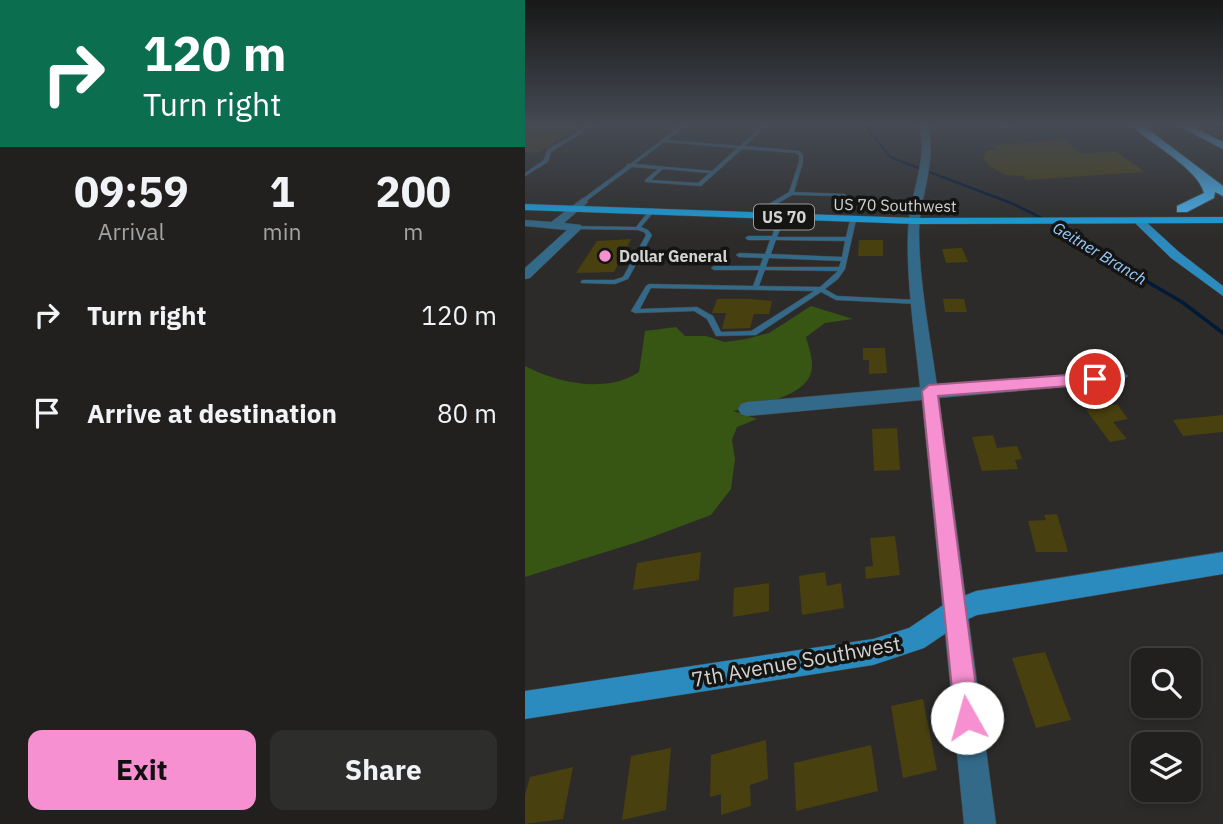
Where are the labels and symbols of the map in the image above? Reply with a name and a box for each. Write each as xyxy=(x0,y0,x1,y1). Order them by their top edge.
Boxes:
street label: US 70 Southwest xyxy=(833,194,957,216)
road number: US 70 xyxy=(754,204,814,230)
water label: Geitner Branch xyxy=(1049,217,1151,289)
place label: Dollar General xyxy=(619,246,727,266)
marker: Dollar General xyxy=(597,248,613,264)
pin xyxy=(1065,349,1125,409)
street label: 7th Avenue Southwest xyxy=(689,629,903,693)
position arrow xyxy=(930,681,1004,755)

